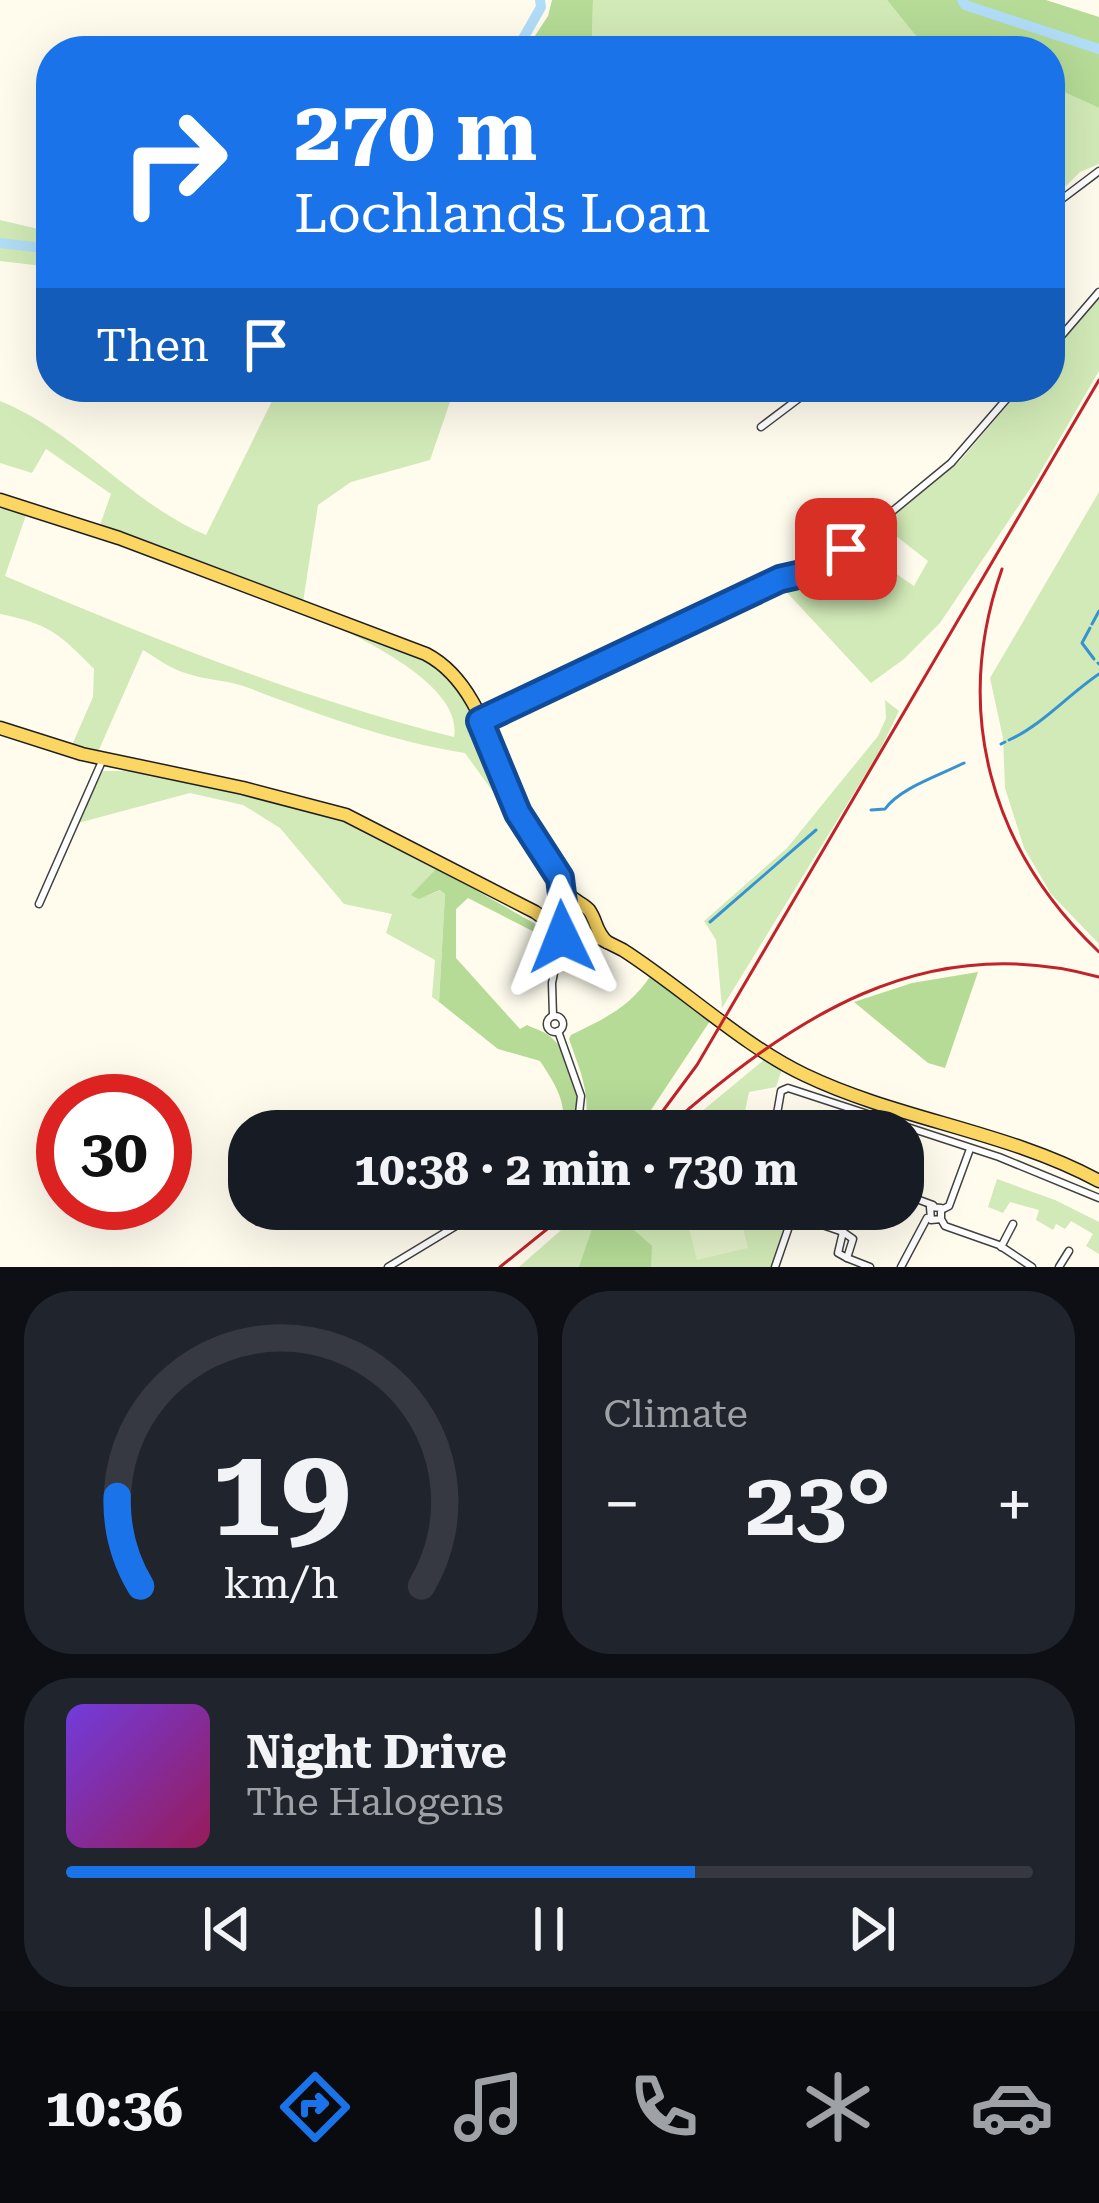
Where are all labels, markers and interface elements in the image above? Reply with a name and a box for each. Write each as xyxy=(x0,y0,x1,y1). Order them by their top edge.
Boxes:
text: 270 m xyxy=(294,82,537,180)
icon: right xyxy=(96,84,252,240)
text: Lochlands Loan xyxy=(294,182,710,245)
icon: arrive xyxy=(233,312,299,378)
text: Then xyxy=(96,319,209,372)
pin xyxy=(795,498,897,600)
icon: arrive xyxy=(813,516,879,582)
position arrow xyxy=(499,874,625,1000)
speed limit sign: 30 xyxy=(36,1074,192,1230)
text: 10:38 · 2 min · 730 m xyxy=(354,1143,798,1196)
text: Climate xyxy=(604,1391,748,1437)
text: 19 xyxy=(211,1419,351,1565)
text: 23° xyxy=(745,1452,891,1557)
text: − xyxy=(604,1466,640,1543)
text: + xyxy=(996,1466,1033,1543)
text: km/h xyxy=(223,1557,338,1607)
text: Night Drive xyxy=(246,1726,507,1779)
text: The Halogens xyxy=(246,1779,504,1825)
icon: previous xyxy=(194,1896,260,1962)
icon: pause xyxy=(516,1896,582,1962)
icon: next xyxy=(839,1896,905,1962)
icon: directions xyxy=(273,2065,357,2149)
icon: music xyxy=(447,2065,531,2149)
icon: phone xyxy=(622,2065,706,2149)
icon: climate xyxy=(796,2065,880,2149)
icon: car xyxy=(970,2065,1054,2149)
text: 10:36 xyxy=(45,2076,183,2139)

